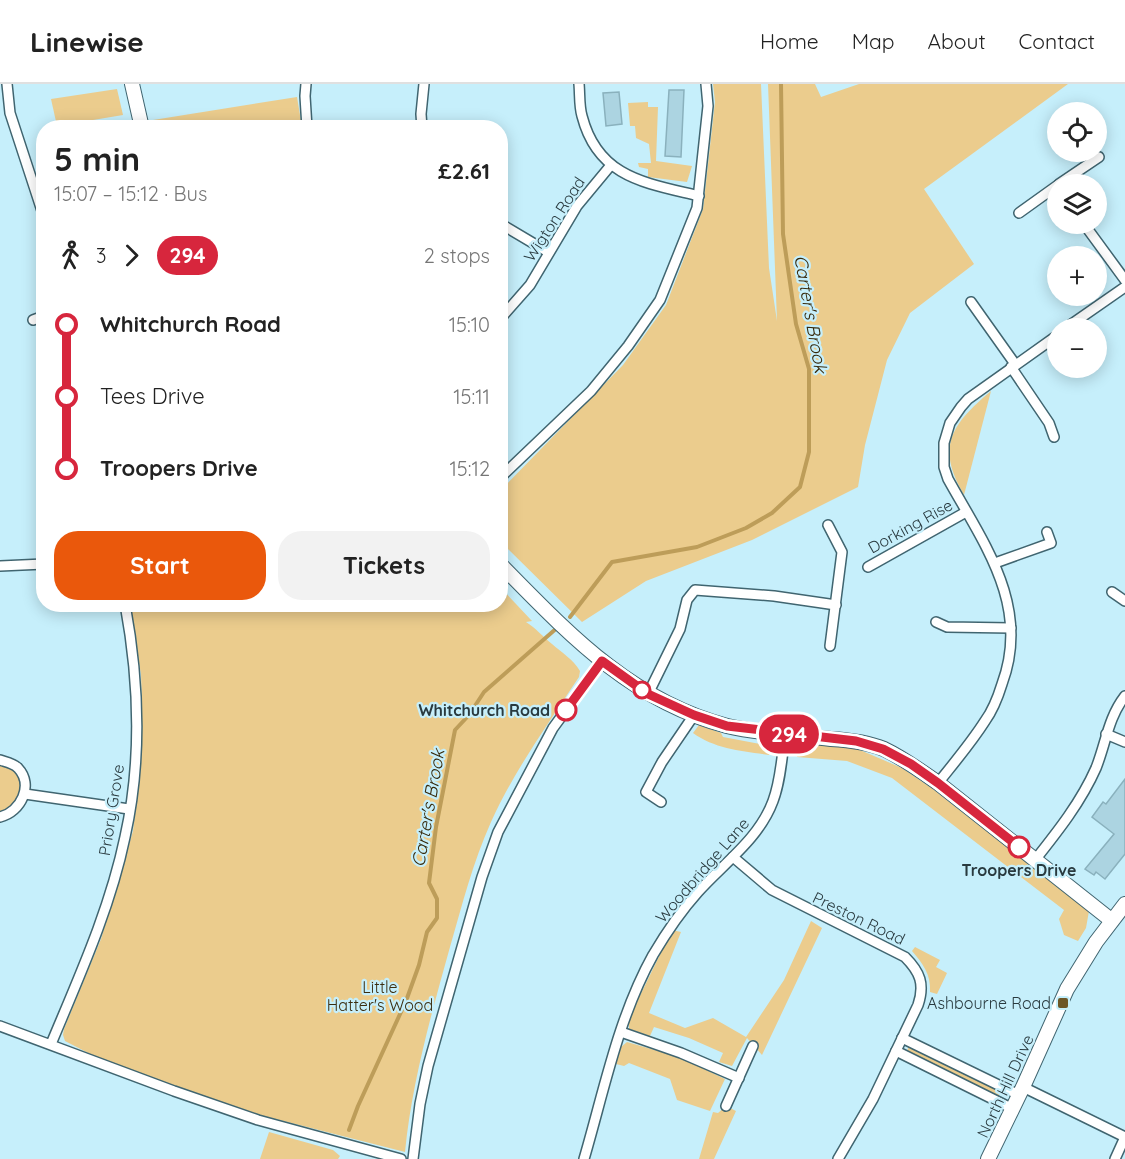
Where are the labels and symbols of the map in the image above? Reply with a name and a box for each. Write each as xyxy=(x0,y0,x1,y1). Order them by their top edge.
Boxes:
street label: Wigton Road xyxy=(519,173,589,265)
water label: Carter's Brook xyxy=(789,253,833,376)
street label: Dorking Rise xyxy=(864,495,956,557)
unlabelled marker xyxy=(633,681,651,699)
marker: Whitchurch Road xyxy=(555,699,577,721)
place label: Whitchurch Road xyxy=(418,700,550,720)
line badge: 294 xyxy=(754,714,824,754)
water label: Carter's Brook xyxy=(406,746,450,869)
street label: Priory Grove xyxy=(94,763,128,857)
street label: Woodbridge Lane xyxy=(651,813,753,927)
marker: Troopers Drive xyxy=(1008,836,1030,858)
place label: Troopers Drive xyxy=(962,860,1076,880)
street label: Preston Road xyxy=(810,887,908,949)
park label: Little Hatter's Wood xyxy=(327,977,433,1015)
place label: Ashbourne Road xyxy=(927,993,1051,1013)
marker: Ashbourne Road xyxy=(1056,996,1070,1010)
street label: North Hill Drive xyxy=(972,1031,1038,1141)

